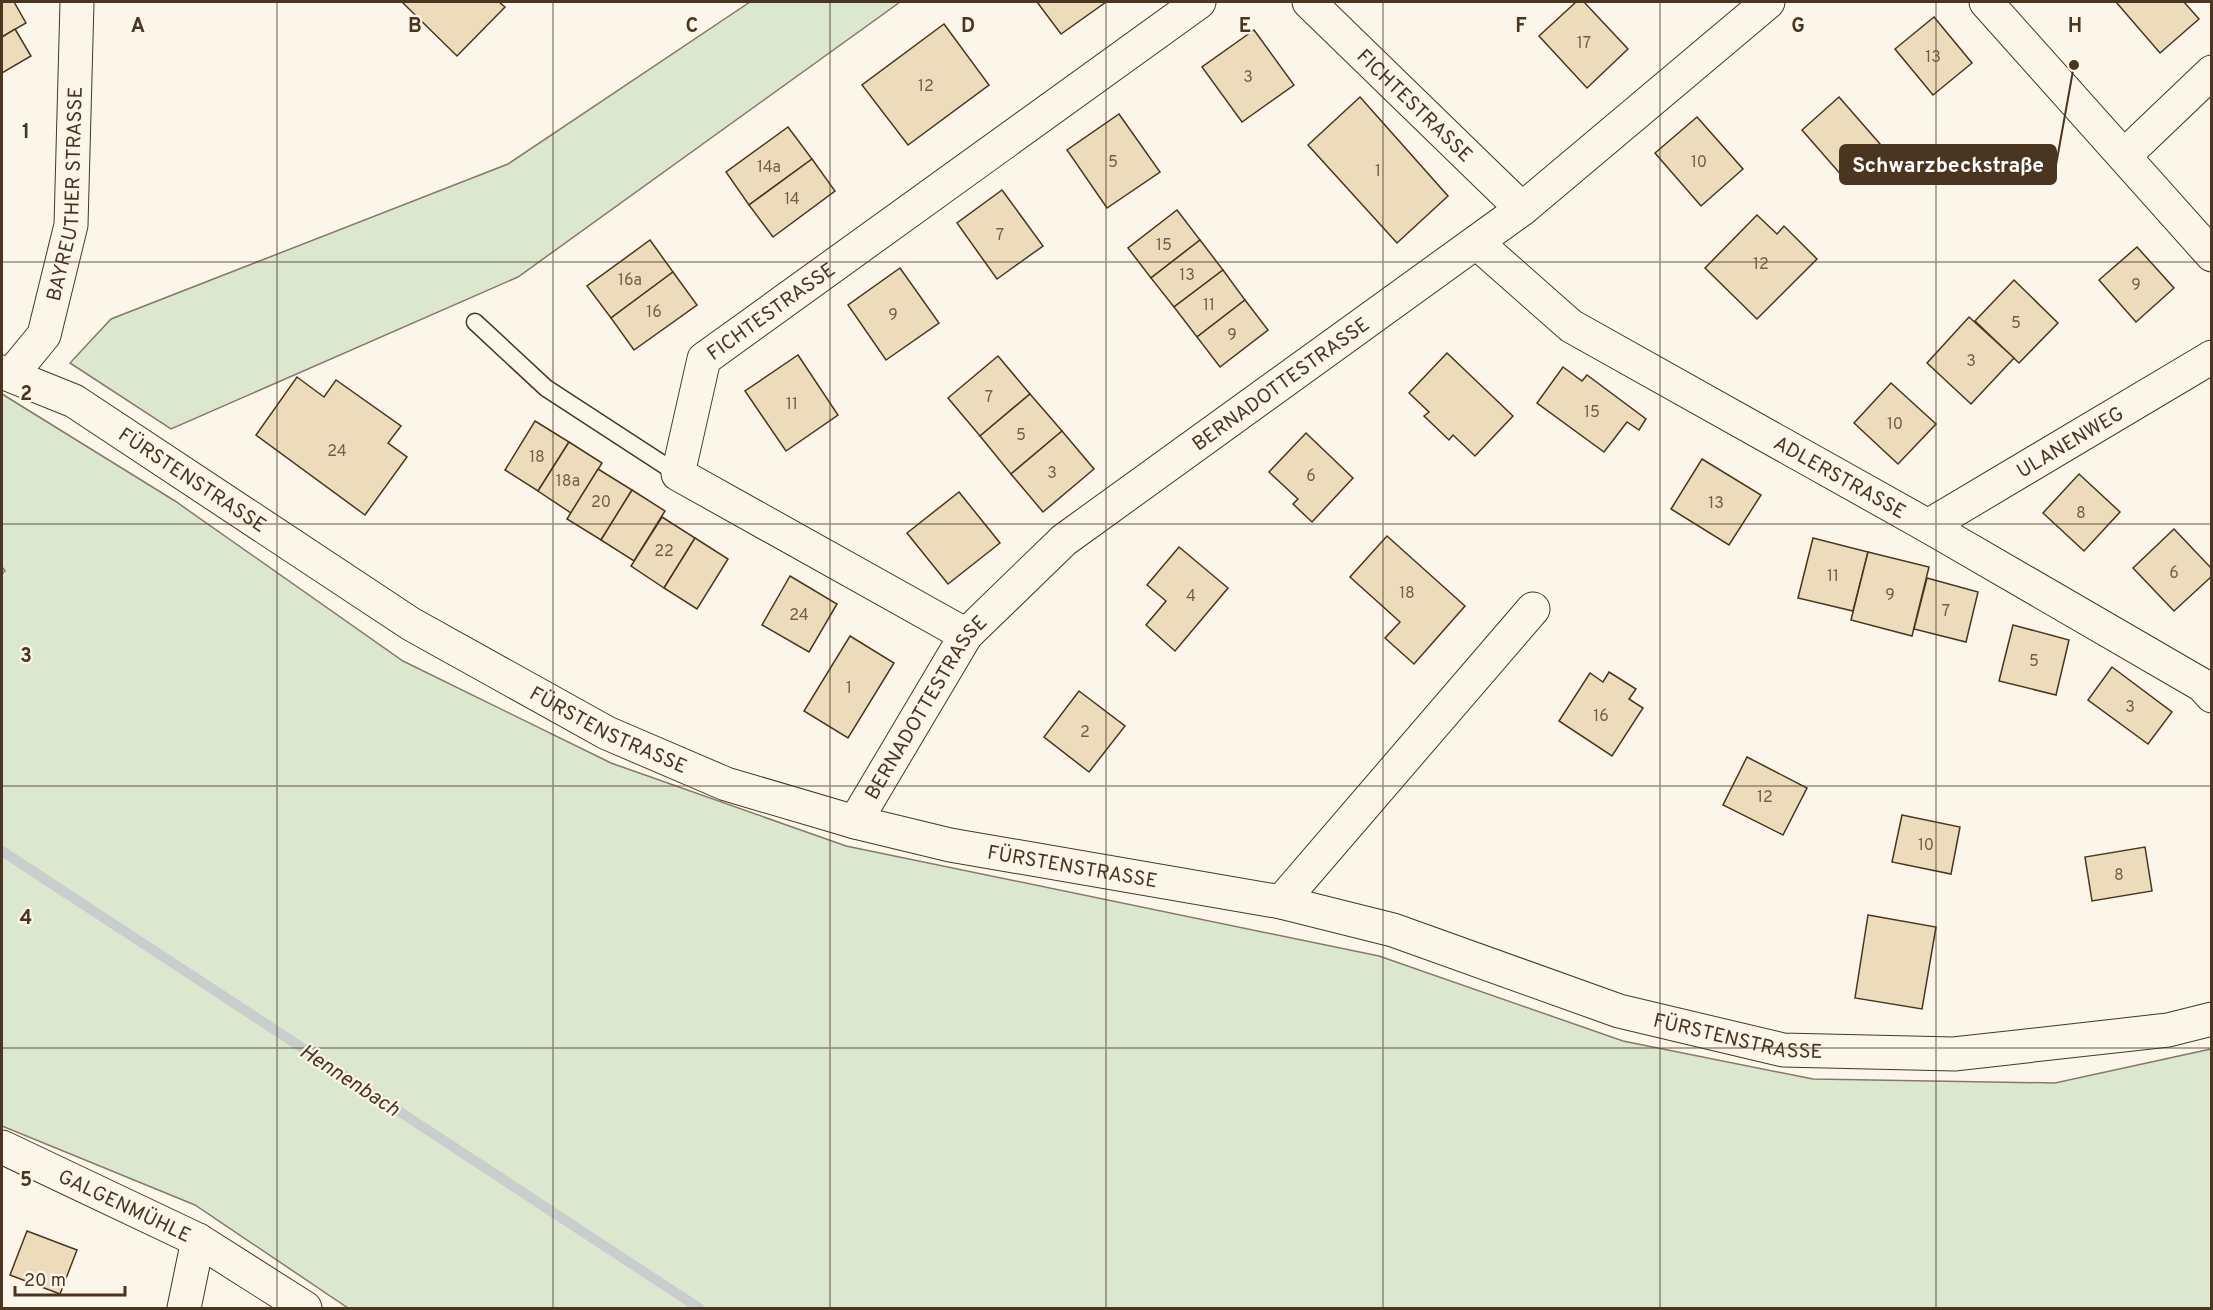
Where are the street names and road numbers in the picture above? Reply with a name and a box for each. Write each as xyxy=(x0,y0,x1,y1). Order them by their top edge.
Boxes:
street label: FICHTESTRASSE xyxy=(1350,44,1477,169)
street label: BAYREUTHER STRASSE xyxy=(42,86,90,304)
street label: FICHTESTRASSE xyxy=(703,258,841,368)
street label: BERNADOTTESTRASSE xyxy=(1188,312,1375,458)
street label: ULANENWEG xyxy=(2013,401,2129,485)
street label: FÜRSTENSTRASSE xyxy=(113,423,271,540)
street label: ADLERSTRASSE xyxy=(1768,431,1910,526)
street label: BERNADOTTESTRASSE xyxy=(860,610,994,805)
street label: FÜRSTENSTRASSE xyxy=(524,682,691,781)
street label: FÜRSTENSTRASSE xyxy=(985,841,1159,896)
street label: FÜRSTENSTRASSE xyxy=(1650,1009,1823,1066)
street label: GALGENMÜHLE xyxy=(53,1164,195,1250)

